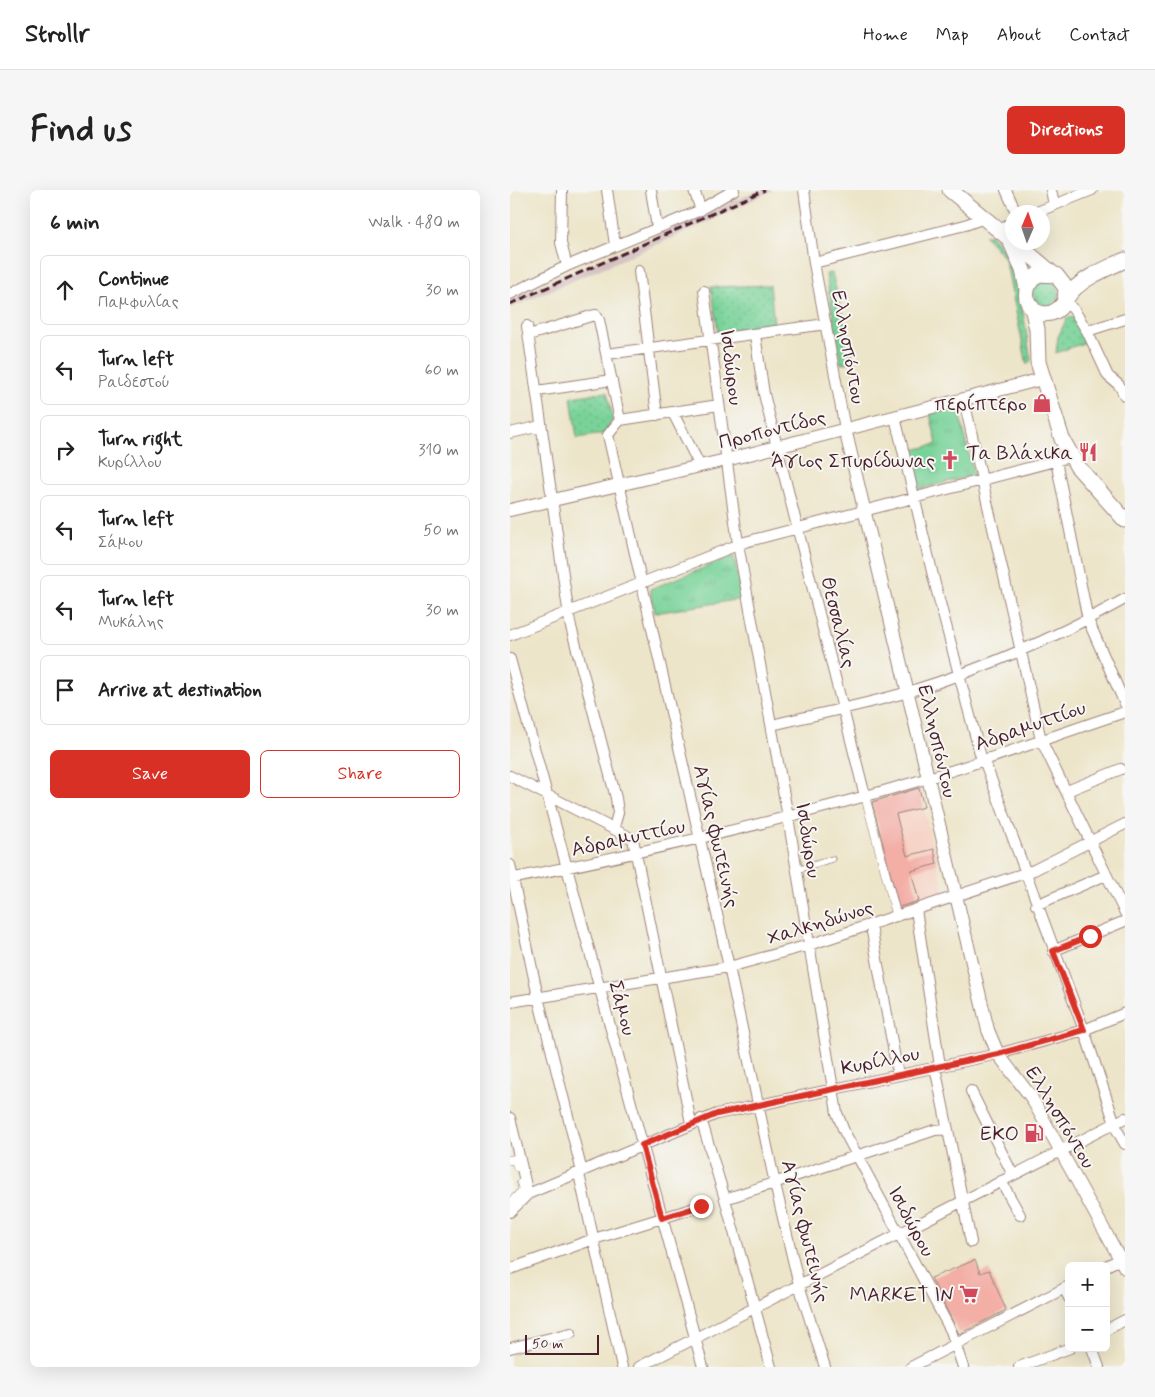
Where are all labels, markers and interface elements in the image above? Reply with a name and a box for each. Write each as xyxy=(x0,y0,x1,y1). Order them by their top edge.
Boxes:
text: Strollr xyxy=(25,19,89,50)
text: Home xyxy=(863,23,908,47)
text: Map xyxy=(936,23,969,47)
text: About xyxy=(997,23,1041,47)
text: Contact xyxy=(1069,23,1130,47)
button: Directions xyxy=(1007,106,1125,154)
text: Find us xyxy=(30,107,132,153)
north arrow xyxy=(1005,205,1050,250)
text: 6 min xyxy=(50,209,100,237)
text: Walk · 480 m xyxy=(368,212,460,233)
text: Continue xyxy=(98,267,169,292)
icon: ahead xyxy=(51,276,79,304)
text: 30 m xyxy=(426,280,459,301)
street label: Ελλησπόντου xyxy=(824,288,871,406)
text: Παμφυλίας xyxy=(98,292,179,313)
street label: Ισιδώρου xyxy=(712,328,749,407)
text: Turn left xyxy=(98,347,174,372)
icon: left xyxy=(51,356,79,384)
text: 60 m xyxy=(425,360,459,381)
text: Ραιδεστού xyxy=(98,372,170,393)
place label: περίπτερο xyxy=(934,391,1027,418)
shop icon: περίπτερο xyxy=(1031,392,1053,414)
street label: Προποντίδος xyxy=(716,404,829,457)
text: Turn right xyxy=(98,427,182,452)
icon: right xyxy=(51,436,79,464)
text: 310 m xyxy=(418,440,459,461)
place label: Τα Βλάχικα xyxy=(967,440,1073,467)
restaurant icon: Τα Βλάχικα xyxy=(1077,441,1099,463)
place label: Άγιος Σπυρίδωνας xyxy=(771,448,935,475)
church icon: Άγιος Σπυρίδωνας xyxy=(939,449,961,471)
text: Κυρίλλου xyxy=(98,452,162,473)
text: Turn left xyxy=(98,507,174,532)
icon: left xyxy=(51,516,79,544)
text: 50 m xyxy=(423,520,459,541)
text: Σάμου xyxy=(98,532,143,553)
street label: Θεσσαλίας xyxy=(813,574,862,671)
text: Turn left xyxy=(98,587,174,612)
icon: left xyxy=(51,596,79,624)
text: 30 m xyxy=(426,600,459,621)
text: Μυκάλης xyxy=(98,612,164,633)
icon: arrive xyxy=(51,676,79,704)
text: Arrive at destination xyxy=(98,678,262,703)
street label: Ελλησπόντου xyxy=(910,682,963,801)
street label: Αδραμυττίου xyxy=(971,695,1090,758)
button: Save xyxy=(50,750,250,798)
button: Share xyxy=(260,750,460,798)
street label: Αγίας Φωτεινής xyxy=(686,762,745,911)
street label: Ισιδώρου xyxy=(788,800,827,880)
street label: Αδραμυττίου xyxy=(569,813,688,864)
street label: Χαλκηδώνος xyxy=(764,894,877,952)
route start xyxy=(1079,925,1102,948)
street label: Σάμου xyxy=(601,978,642,1039)
street label: Κυρίλλου xyxy=(839,1041,922,1082)
street label: Ελλησπόντου xyxy=(1018,1061,1101,1174)
place label: ΕΚΟ xyxy=(980,1121,1019,1148)
fuel station icon: ΕΚΟ xyxy=(1023,1122,1045,1144)
street label: Αγίας Φωτεινής xyxy=(774,1157,835,1306)
street label: Ισιδώρου xyxy=(881,1182,941,1262)
route end xyxy=(690,1195,713,1218)
map controls xyxy=(1065,1262,1110,1352)
button: + xyxy=(1065,1262,1110,1307)
place label: MARKET IN xyxy=(850,1282,954,1309)
supermarket icon: MARKET IN xyxy=(958,1283,980,1305)
button: − xyxy=(1065,1307,1110,1352)
scale bar xyxy=(525,1332,599,1355)
text: 50 m xyxy=(532,1335,563,1353)

